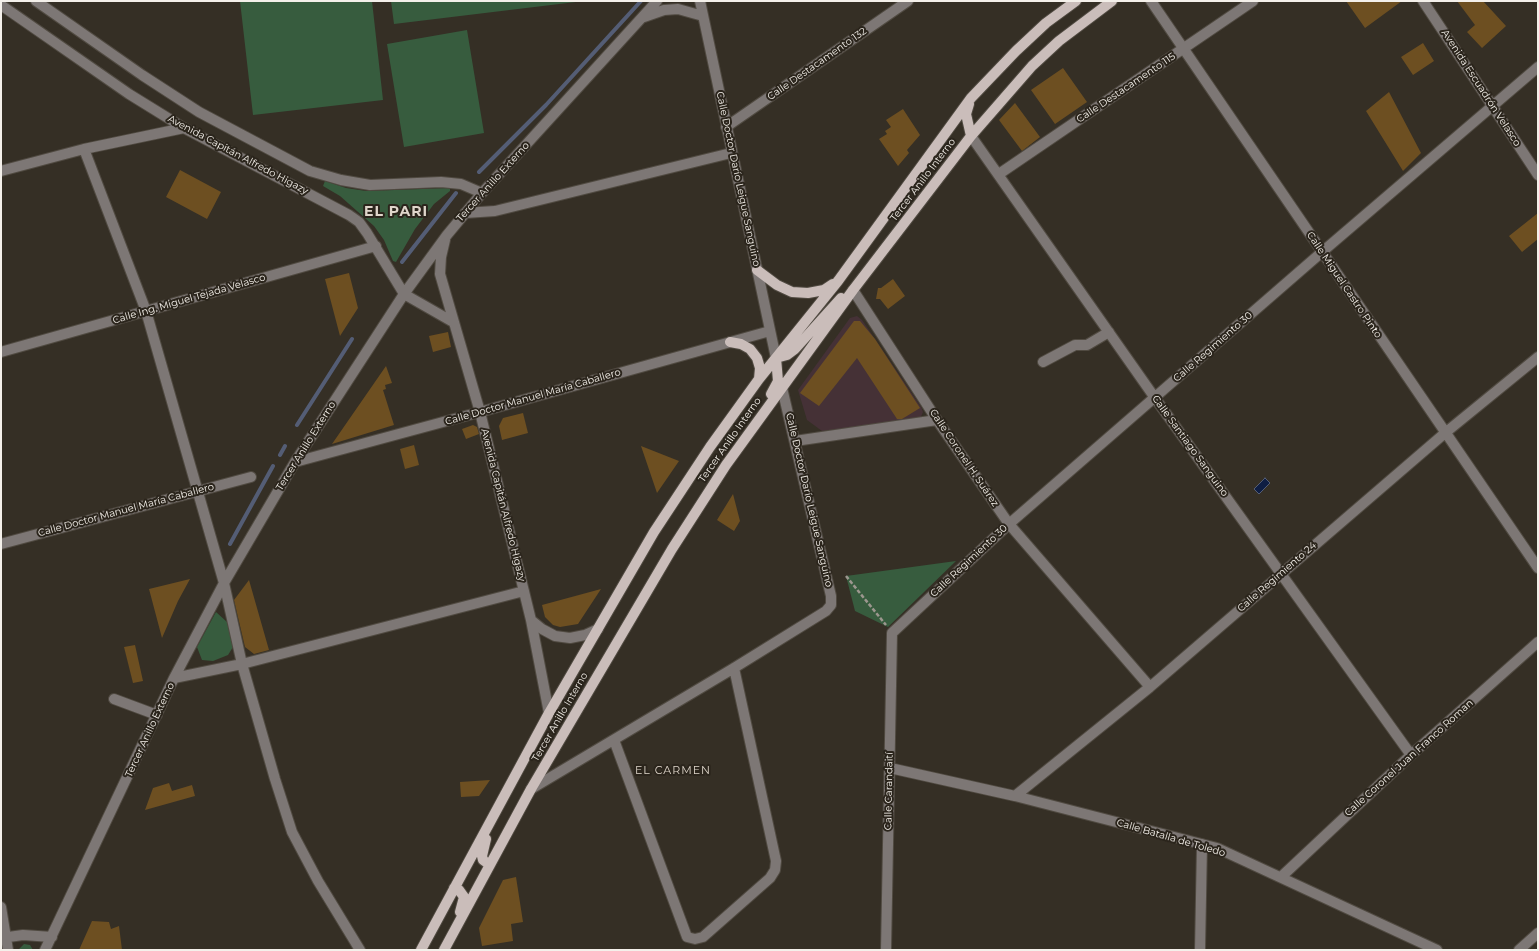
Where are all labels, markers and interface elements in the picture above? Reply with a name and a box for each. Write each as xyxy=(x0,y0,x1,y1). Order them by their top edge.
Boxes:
street label: Calle Destacamento 132 xyxy=(765,25,869,103)
street label: Avenida Escuadrón Velasco xyxy=(1439,27,1523,149)
street label: Calle Destacamento 115 xyxy=(1074,50,1178,126)
street label: Calle Doctor Darío Leigue Sanguino xyxy=(714,90,762,268)
street label: Avenida Capitán Alfredo Higazy xyxy=(166,113,310,197)
street label: Tercer Anillo Interno xyxy=(888,136,958,224)
street label: Tercer Anillo Externo xyxy=(454,140,532,224)
district label: EL PARI xyxy=(364,204,428,220)
street label: Calle Miguel Castro Pinto xyxy=(1304,230,1384,340)
street label: Calle Ing. Miguel Tejada Velasco xyxy=(111,271,267,327)
street label: Calle Regimiento 30 xyxy=(1171,309,1255,385)
street label: Calle Doctor Manuel María Caballero xyxy=(444,366,622,428)
street label: Calle Santiago Sanguino xyxy=(1149,393,1231,499)
street label: Tercer Anillo Interno xyxy=(696,395,764,485)
street label: Tercer Anillo Externo xyxy=(274,399,338,493)
street label: Calle Coronel H. Suárez xyxy=(927,407,1001,509)
street label: Calle Doctor Darío Leigue Sanguino xyxy=(783,412,835,588)
street label: Avenida Capitán Alfredo Higazy xyxy=(478,427,528,583)
street label: Calle Doctor Manuel María Caballero xyxy=(37,481,215,539)
street label: Calle Regimiento 30 xyxy=(928,522,1010,600)
street label: Calle Regimiento 24 xyxy=(1235,539,1319,615)
street label: Tercer Anillo Interno xyxy=(530,670,590,764)
street label: Tercer Anillo Externo xyxy=(123,681,177,779)
street label: Calle Coronel Juan Franco Roman xyxy=(1342,697,1476,819)
street label: Calle Carandaití xyxy=(882,752,896,830)
district label: EL CARMEN xyxy=(635,764,711,778)
street label: Calle Batalla de Toledo xyxy=(1115,817,1227,859)

